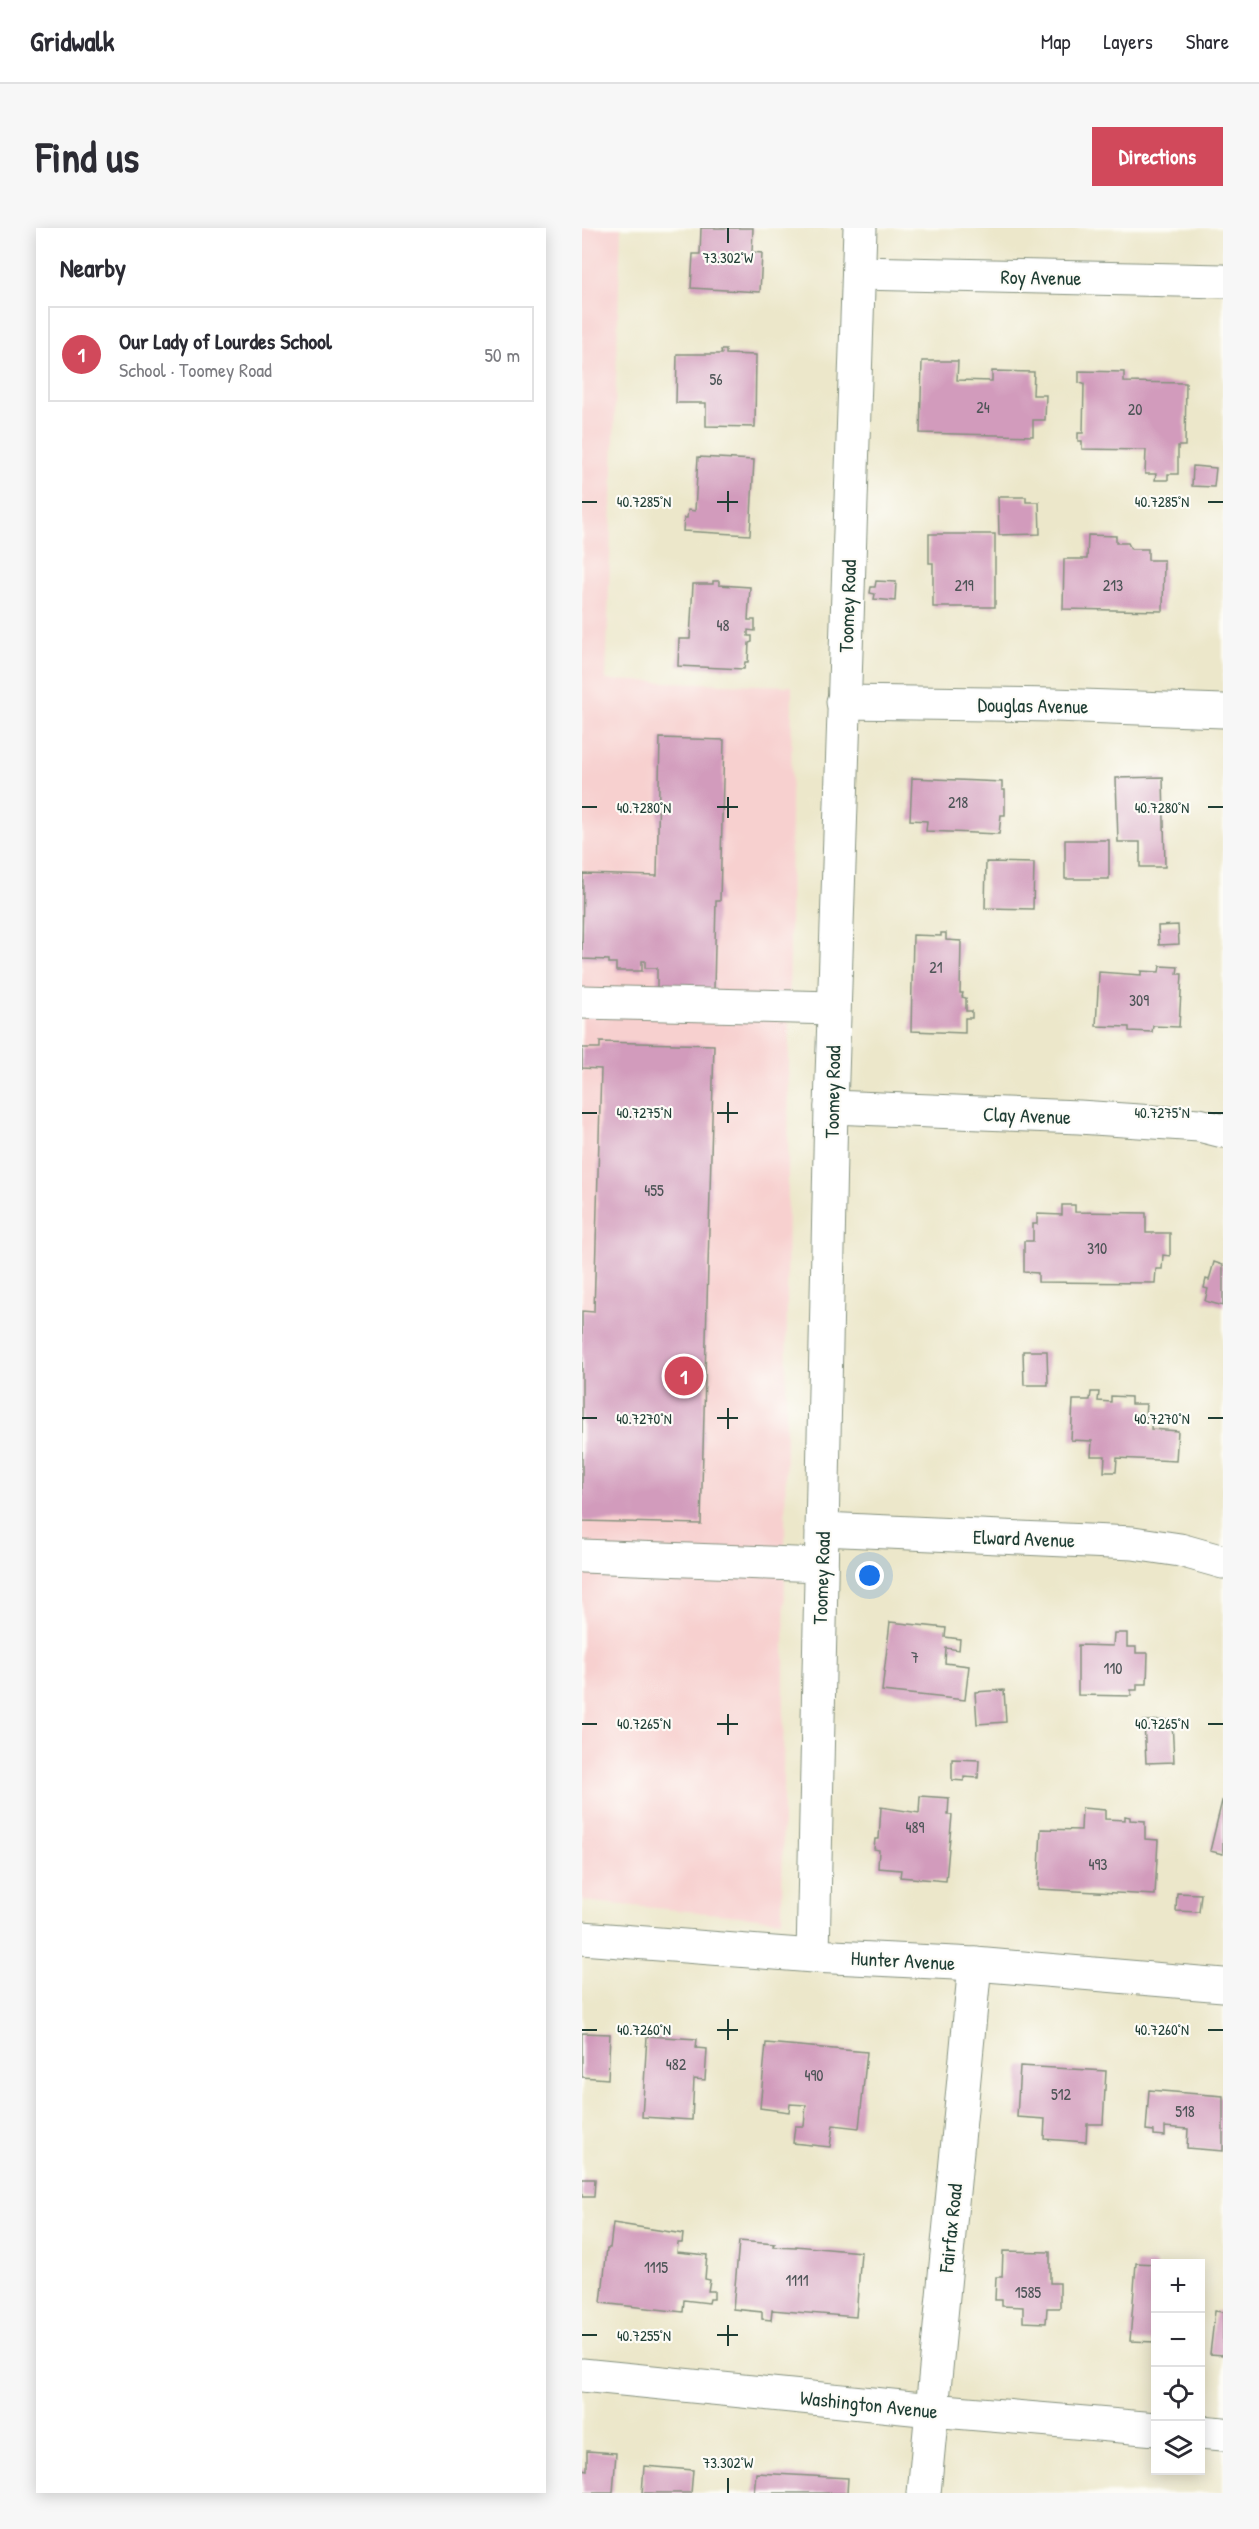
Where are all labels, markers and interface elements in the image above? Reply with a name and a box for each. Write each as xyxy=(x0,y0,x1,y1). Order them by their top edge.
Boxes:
text: Gridwalk xyxy=(30,22,114,60)
text: Map xyxy=(1041,27,1070,56)
text: Layers xyxy=(1103,27,1153,56)
text: Share xyxy=(1186,27,1229,56)
button: Directions xyxy=(1092,127,1223,186)
text: Find us xyxy=(36,128,139,185)
text: 73.302°W xyxy=(703,247,754,268)
text: Nearby xyxy=(60,250,126,285)
street label: Roy Avenue xyxy=(1000,263,1082,291)
text: Our Lady of Lourdes School xyxy=(119,326,332,356)
text: 1 xyxy=(78,341,85,368)
text: 50 m xyxy=(484,341,520,368)
text: School · Toomey Road xyxy=(119,356,272,383)
house number: 56 xyxy=(709,368,723,390)
house number: 24 xyxy=(976,396,990,418)
house number: 20 xyxy=(1128,398,1142,420)
text: 40.7285°N xyxy=(617,491,671,512)
text: 40.7285°N xyxy=(1135,491,1189,512)
street label: Toomey Road xyxy=(832,559,862,653)
house number: 219 xyxy=(954,574,974,596)
house number: 213 xyxy=(1103,574,1123,596)
house number: 48 xyxy=(717,614,730,636)
street label: Douglas Avenue xyxy=(977,691,1089,719)
house number: 218 xyxy=(948,791,968,813)
text: 40.7280°N xyxy=(617,797,671,818)
text: 40.7280°N xyxy=(1135,797,1189,818)
house number: 21 xyxy=(929,956,943,978)
house number: 309 xyxy=(1129,989,1149,1011)
street label: Toomey Road xyxy=(818,1045,846,1139)
street label: Clay Avenue xyxy=(983,1100,1071,1130)
text: 40.7275°N xyxy=(616,1102,672,1123)
text: 40.7275°N xyxy=(1134,1102,1190,1123)
house number: 455 xyxy=(644,1179,664,1201)
house number: 310 xyxy=(1087,1237,1107,1259)
pin: 1 xyxy=(664,1354,704,1398)
text: 40.7270°N xyxy=(616,1408,672,1429)
text: 40.7270°N xyxy=(1134,1408,1190,1429)
street label: Elward Avenue xyxy=(973,1523,1076,1553)
street label: Toomey Road xyxy=(806,1531,836,1625)
your location xyxy=(855,1561,884,1590)
house number: 7 xyxy=(911,1646,919,1668)
house number: 110 xyxy=(1104,1657,1122,1679)
text: 40.7265°N xyxy=(617,1713,671,1734)
text: 40.7265°N xyxy=(1135,1713,1189,1734)
house number: 489 xyxy=(906,1816,925,1838)
house number: 493 xyxy=(1088,1853,1108,1875)
street label: Hunter Avenue xyxy=(850,1944,956,1976)
text: 40.7260°N xyxy=(617,2019,671,2040)
text: 40.7260°N xyxy=(1135,2019,1189,2040)
house number: 482 xyxy=(666,2053,687,2075)
house number: 490 xyxy=(804,2064,824,2086)
house number: 512 xyxy=(1051,2083,1072,2105)
house number: 518 xyxy=(1175,2100,1195,2122)
street label: Fairfax Road xyxy=(932,2182,968,2275)
house number: 1115 xyxy=(644,2256,668,2278)
map controls xyxy=(1151,2259,1205,2475)
button: + xyxy=(1151,2259,1205,2313)
house number: 1111 xyxy=(785,2269,809,2291)
house number: 1585 xyxy=(1015,2281,1041,2303)
button: − xyxy=(1151,2313,1205,2367)
text: 40.7255°N xyxy=(617,2325,671,2346)
button: locate xyxy=(1151,2367,1205,2421)
street label: Washington Avenue xyxy=(799,2383,939,2425)
button: layers xyxy=(1151,2421,1205,2475)
text: 73.302°W xyxy=(703,2452,754,2473)

